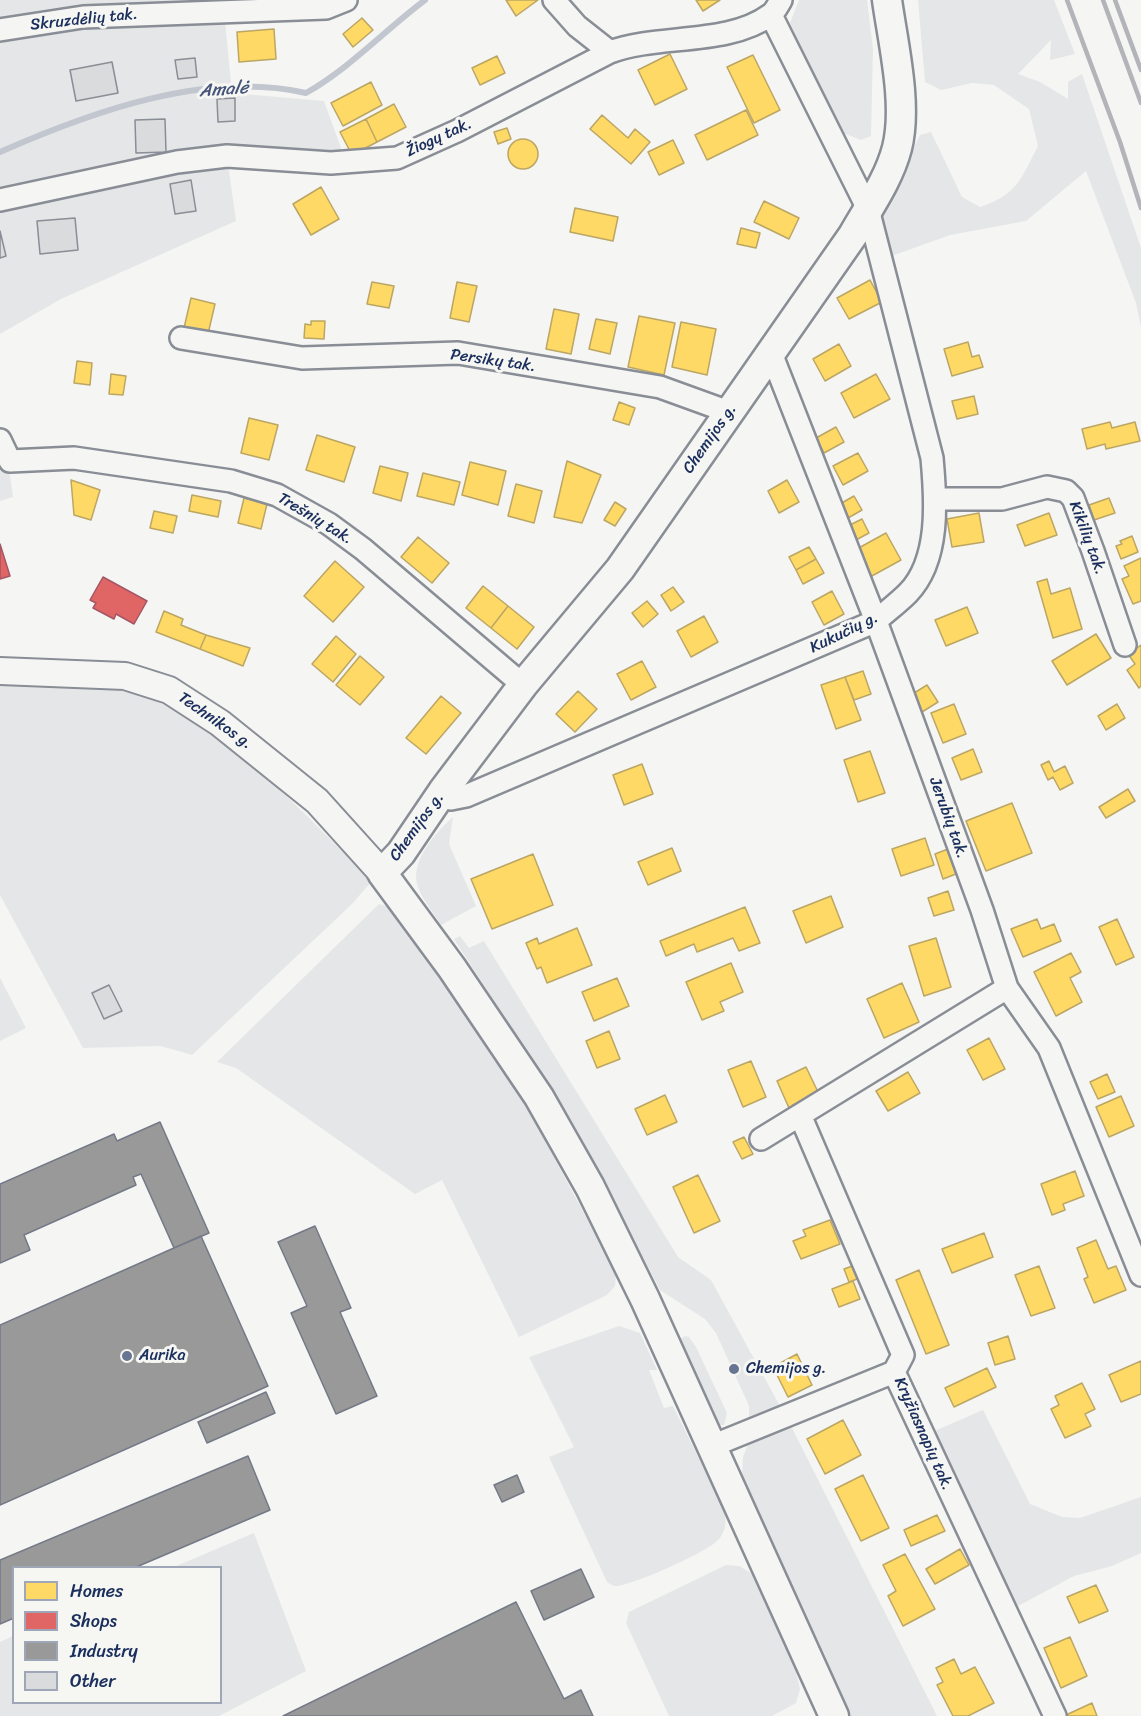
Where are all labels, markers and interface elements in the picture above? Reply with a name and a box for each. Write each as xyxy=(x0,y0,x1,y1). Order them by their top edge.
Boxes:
street label: Skruzdėlių tak. xyxy=(29,5,139,35)
water label: Amalė xyxy=(199,78,249,102)
street label: Žiogų tak. xyxy=(403,114,475,162)
street label: Persikų tak. xyxy=(449,346,537,376)
street label: Chemijos g. xyxy=(679,401,741,477)
street label: Trešnių tak. xyxy=(274,489,356,549)
street label: Kikilių tak. xyxy=(1064,499,1110,577)
street label: Kukučių g. xyxy=(807,608,881,658)
street label: Technikos g. xyxy=(174,688,256,754)
street label: Jerubių tak. xyxy=(924,775,972,861)
street label: Chemijos g. xyxy=(386,789,448,865)
place label: Aurika xyxy=(139,1346,186,1366)
marker: Aurika xyxy=(120,1349,134,1363)
place label: Chemijos g. xyxy=(746,1359,826,1379)
marker: Chemijos g. xyxy=(727,1362,741,1376)
street label: Kryžiasnapių tak. xyxy=(889,1374,957,1494)
legend xyxy=(12,1566,222,1704)
text: Homes xyxy=(70,1575,123,1607)
text: Shops xyxy=(70,1605,117,1637)
text: Industry xyxy=(70,1635,138,1667)
text: Other xyxy=(70,1665,116,1697)

